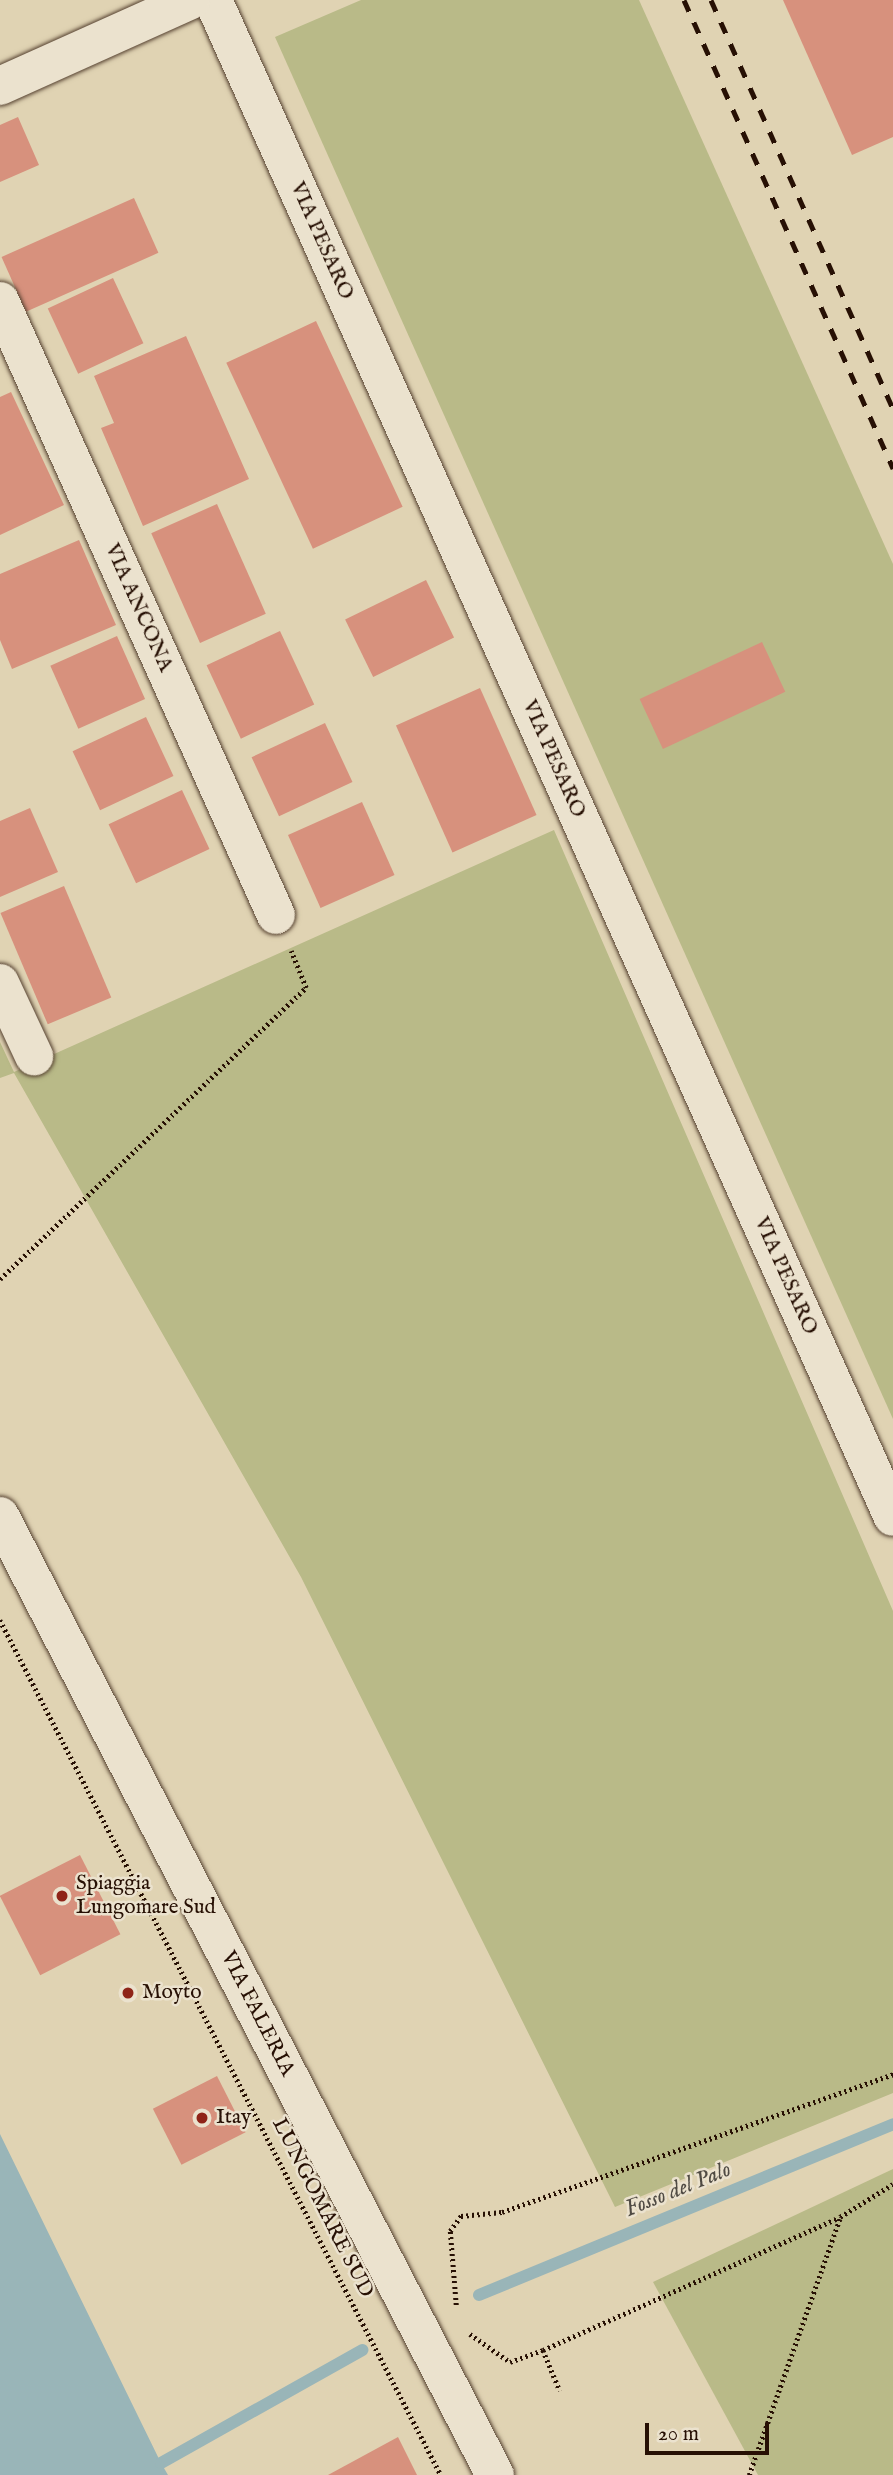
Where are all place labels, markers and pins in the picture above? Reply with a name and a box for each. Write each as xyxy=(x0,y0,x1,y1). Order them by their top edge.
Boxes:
place label: Spiaggia Lungomare Sud xyxy=(76,1871,216,1921)
marker: Spiaggia Lungomare Sud xyxy=(54,1888,70,1904)
place label: Moyto xyxy=(142,1980,201,2006)
marker: Moyto xyxy=(120,1985,136,2001)
place label: Itay xyxy=(216,2105,251,2131)
marker: Itay xyxy=(194,2110,210,2126)

